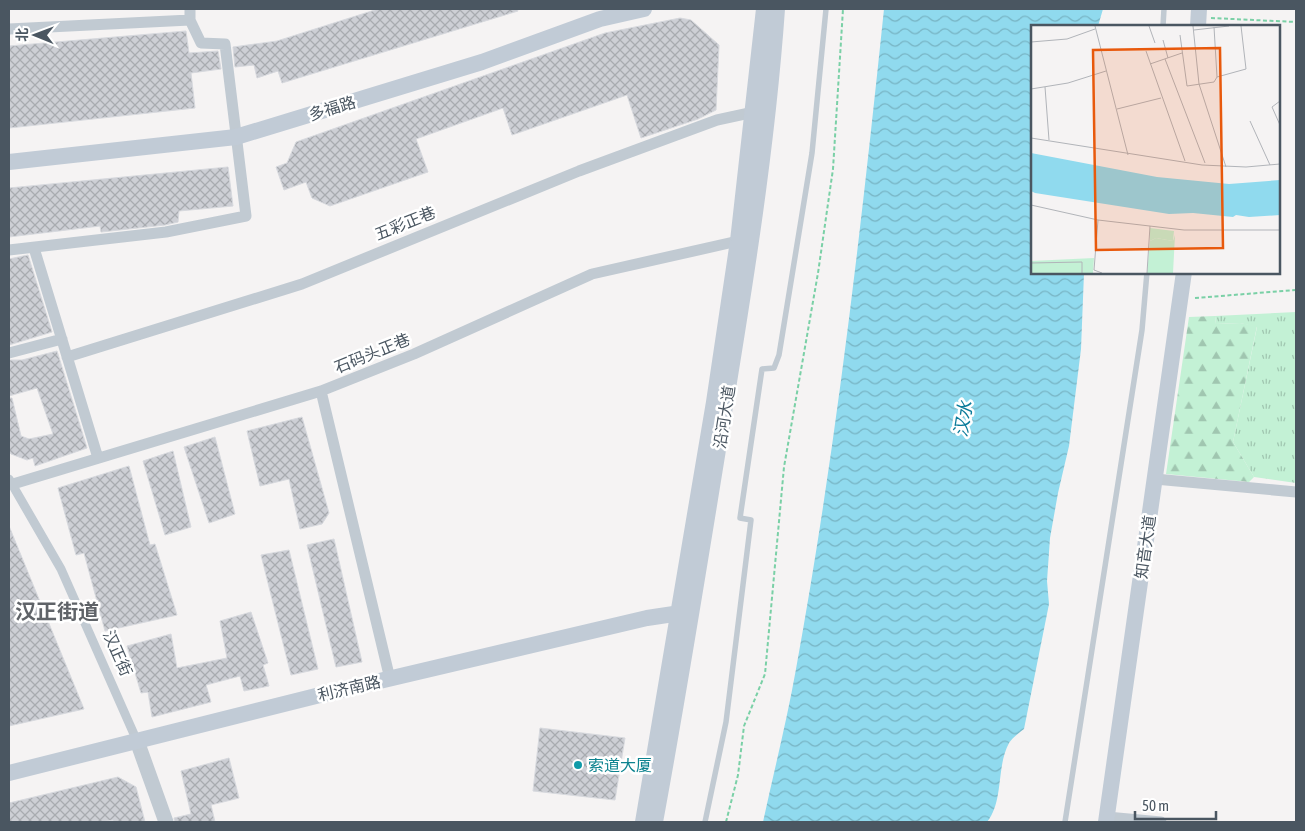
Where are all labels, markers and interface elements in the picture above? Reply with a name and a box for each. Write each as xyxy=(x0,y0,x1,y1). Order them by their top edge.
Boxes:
north arrow xyxy=(10,10,60,60)
inset map xyxy=(1031,25,1280,274)
text: 北 xyxy=(14,28,30,42)
street label: 多福路 xyxy=(306,92,358,124)
street label: 五彩正巷 xyxy=(372,203,438,243)
street label: 石码头正巷 xyxy=(332,330,412,376)
street label: 沿河大道 xyxy=(710,384,738,450)
water label: 汉水 xyxy=(950,399,976,438)
street label: 知音大道 xyxy=(1132,514,1158,580)
district label: 汉正街道 xyxy=(15,599,99,623)
street label: 汉正街 xyxy=(100,627,136,679)
street label: 利济南路 xyxy=(316,672,382,704)
place label: 索道大厦 xyxy=(588,756,652,774)
marker: 索道大厦 xyxy=(572,759,584,771)
scale bar xyxy=(1135,788,1216,820)
text: 50 m xyxy=(1142,797,1169,814)

